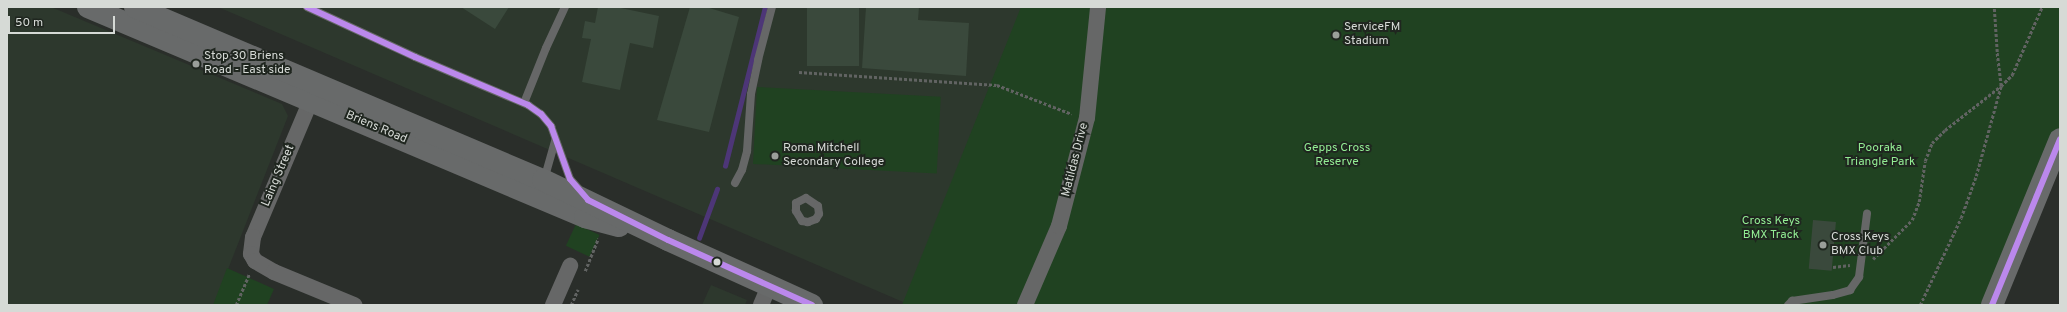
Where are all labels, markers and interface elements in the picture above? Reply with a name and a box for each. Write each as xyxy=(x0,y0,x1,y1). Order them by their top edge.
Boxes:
scale bar xyxy=(10,8,117,34)
text: 50 m xyxy=(15,15,43,31)
place label: ServiceFM Stadium xyxy=(1344,21,1400,49)
marker: ServiceFM Stadium xyxy=(1331,30,1341,40)
place label: Stop 30 Briens Road - East side xyxy=(204,50,290,78)
marker: Stop 30 Briens Road - East side xyxy=(191,59,201,69)
street label: Briens Road xyxy=(343,109,409,147)
street label: Matildas Drive xyxy=(1060,121,1092,199)
place label: Roma Mitchell Secondary College xyxy=(783,142,884,170)
park label: Gepps Cross Reserve xyxy=(1304,142,1370,170)
park label: Pooraka Triangle Park xyxy=(1845,142,1915,170)
street label: Laing Street xyxy=(260,143,298,209)
marker: Roma Mitchell Secondary College xyxy=(770,151,780,161)
park label: Cross Keys BMX Track xyxy=(1742,215,1800,243)
place label: Cross Keys BMX Club xyxy=(1831,231,1889,259)
marker: Cross Keys BMX Club xyxy=(1818,240,1828,250)
unlabelled marker xyxy=(712,257,722,267)

